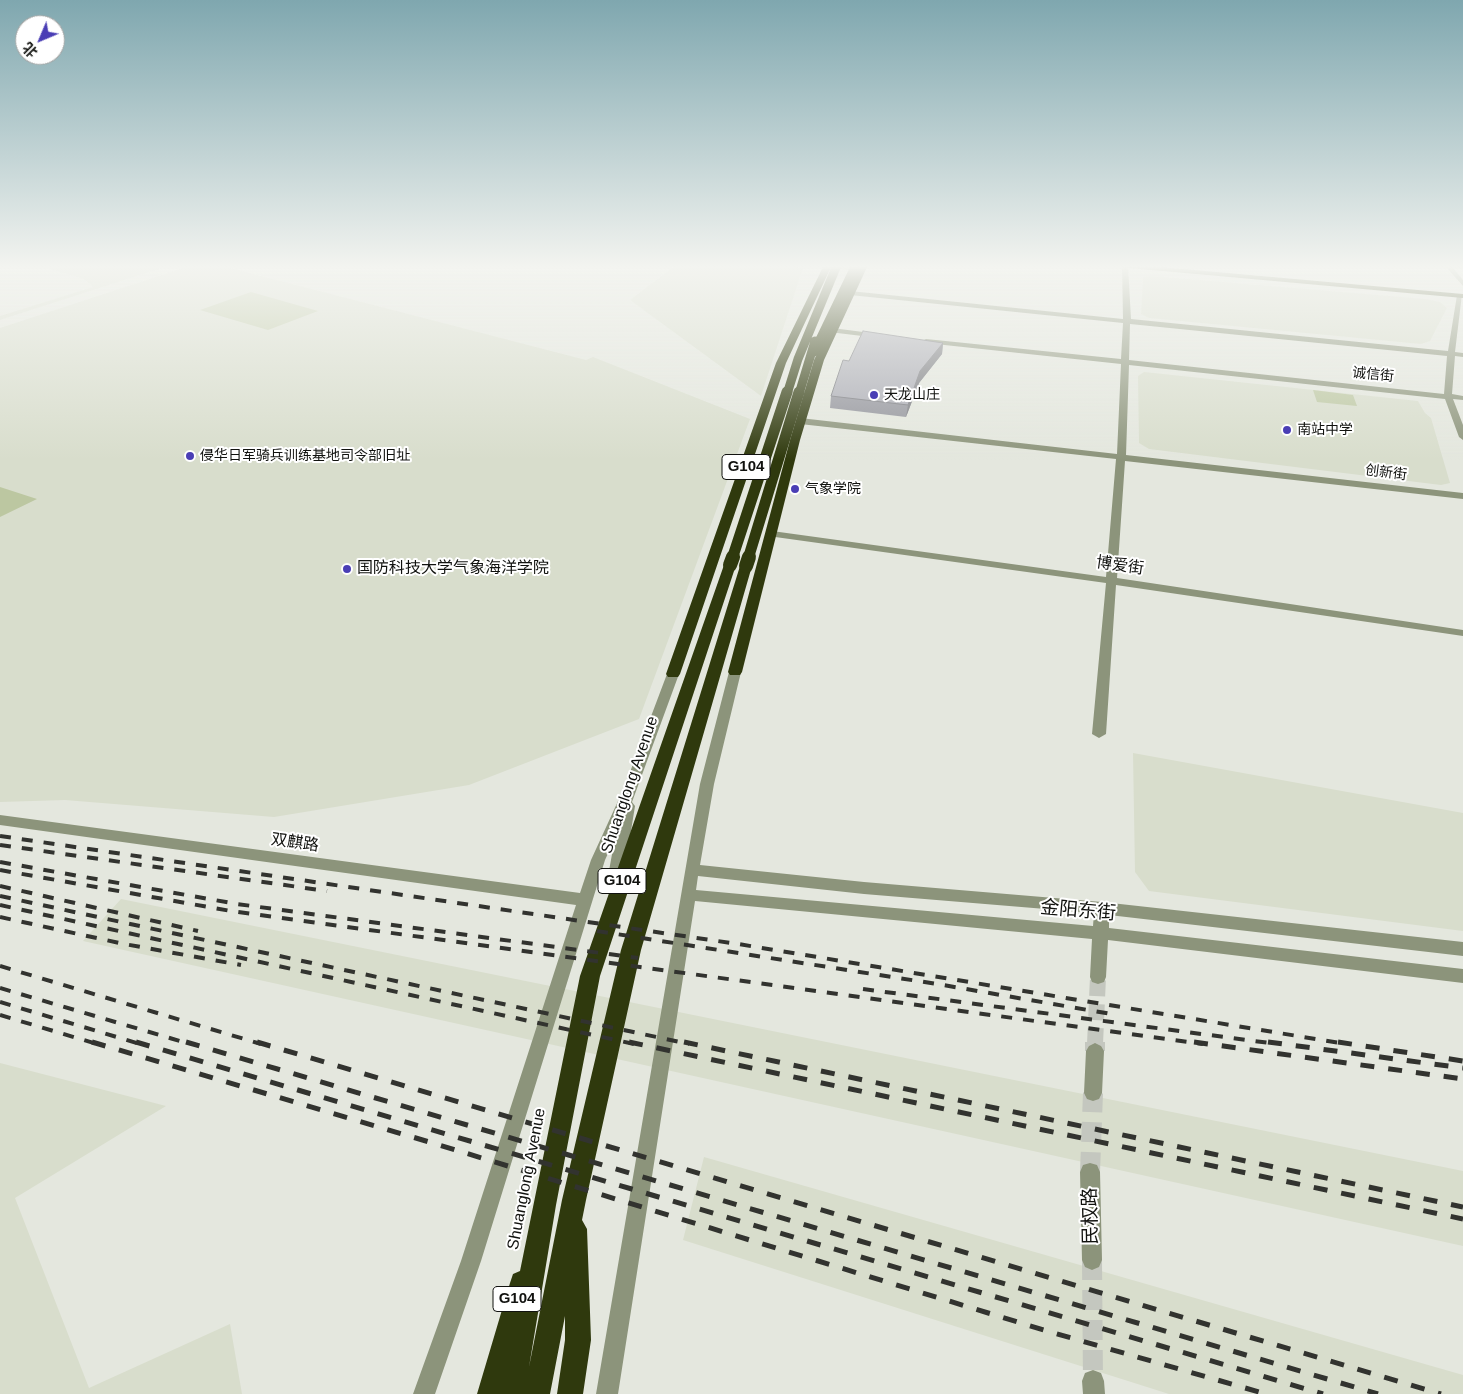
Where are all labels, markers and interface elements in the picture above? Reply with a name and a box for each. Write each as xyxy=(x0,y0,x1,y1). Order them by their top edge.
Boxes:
north arrow xyxy=(15,15,65,65)
text: 北 xyxy=(19,39,41,61)
street label: 诚信街 xyxy=(1351,364,1395,386)
place label: 天龙山庄 xyxy=(884,387,940,403)
marker: 天龙山庄 xyxy=(868,389,880,401)
place label: 南站中学 xyxy=(1297,422,1353,438)
marker: 南站中学 xyxy=(1281,424,1293,436)
place label: 侵华日军骑兵训练基地司令部旧址 xyxy=(200,448,410,464)
marker: 侵华日军骑兵训练基地司令部旧址 xyxy=(184,450,196,462)
road number: G104 xyxy=(722,454,770,480)
street label: 创新街 xyxy=(1364,462,1408,484)
place label: 气象学院 xyxy=(805,481,861,497)
marker: 气象学院 xyxy=(789,483,801,495)
street label: 博爱街 xyxy=(1095,553,1145,579)
place label: 国防科技大学气象海洋学院 xyxy=(357,559,549,579)
marker: 国防科技大学气象海洋学院 xyxy=(341,563,353,575)
street label: Shuanglong Avenue xyxy=(598,714,662,856)
street label: 双麒路 xyxy=(270,830,320,856)
road number: G104 xyxy=(598,868,646,894)
street label: 金阳东街 xyxy=(1039,896,1117,926)
street label: Shuanglong Avenue xyxy=(504,1107,550,1251)
street label: 民权路 xyxy=(1079,1187,1103,1245)
road number: G104 xyxy=(493,1286,541,1312)

